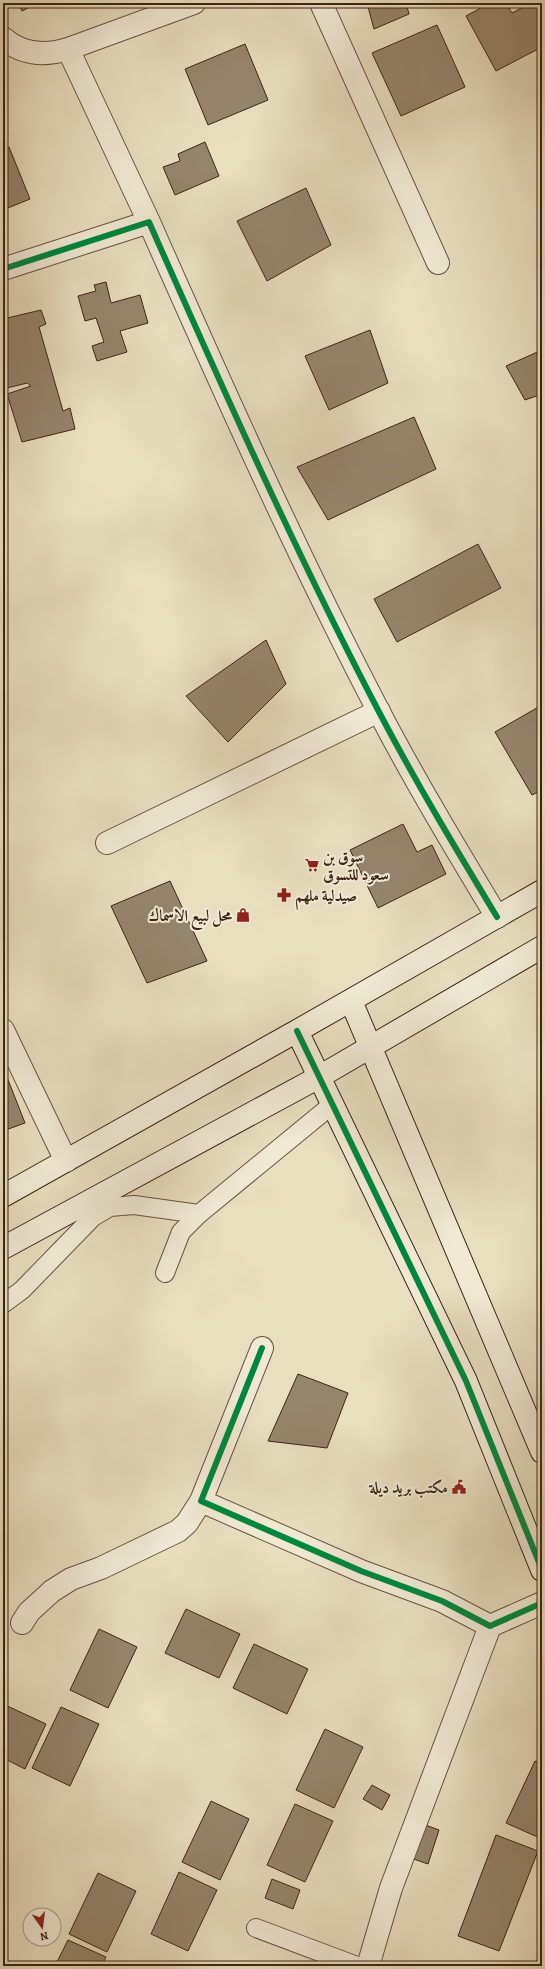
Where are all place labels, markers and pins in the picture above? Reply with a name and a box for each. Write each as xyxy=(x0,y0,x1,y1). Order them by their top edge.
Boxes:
place label: سوق بن سعود للتسوق xyxy=(323,846,389,886)
supermarket icon: سوق بن سعود للتسوق xyxy=(304,857,320,873)
place label: صيدلية ملهم xyxy=(295,885,357,910)
pharmacy icon: صيدلية ملهم xyxy=(276,887,292,903)
place label: محل لبيع الاسماك xyxy=(149,905,232,931)
shop icon: محل لبيع الاسماك xyxy=(235,907,251,923)
place label: مكتب بريد ديلة xyxy=(369,1477,448,1499)
public building icon: مكتب بريد ديلة xyxy=(451,1479,467,1495)

